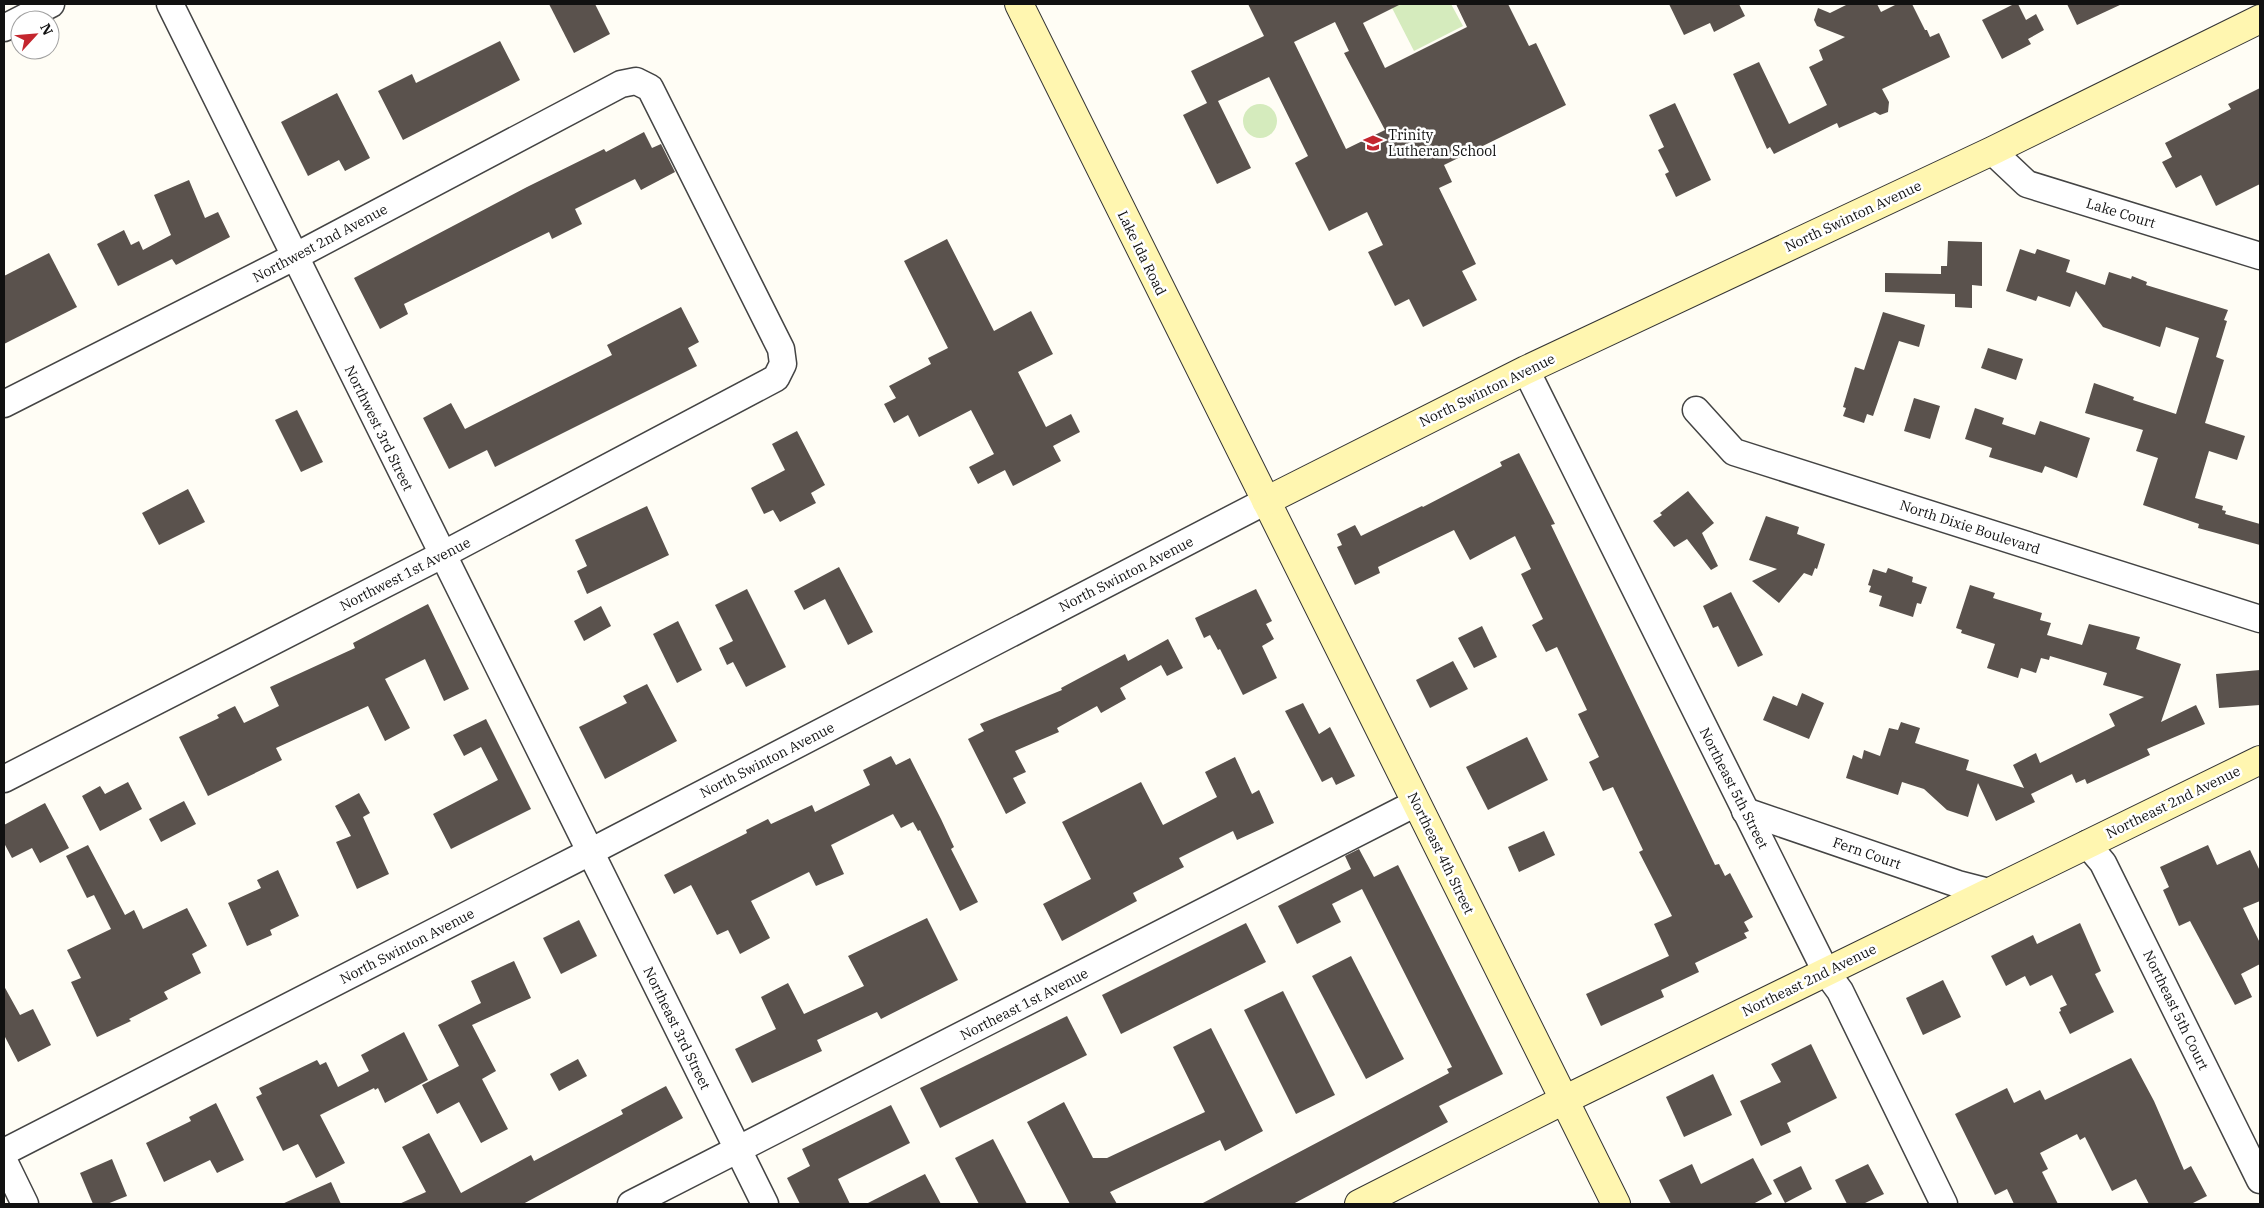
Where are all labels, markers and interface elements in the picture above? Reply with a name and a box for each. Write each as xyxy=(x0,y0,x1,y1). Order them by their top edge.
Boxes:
north arrow xyxy=(10,10,60,60)
text: N xyxy=(36,20,57,38)
place label: Trinity Lutheran School xyxy=(1388,126,1496,160)
school or university icon: Trinity Lutheran School xyxy=(1362,132,1384,154)
street label: North Swinton Avenue xyxy=(1782,176,1924,256)
street label: Lake Court xyxy=(2084,194,2158,232)
street label: Northwest 2nd Avenue xyxy=(249,200,391,286)
street label: Lake Ida Road xyxy=(1114,208,1171,299)
street label: North Swinton Avenue xyxy=(1416,349,1558,431)
street label: Northwest 3rd Street xyxy=(341,362,417,494)
street label: North Dixie Boulevard xyxy=(1898,496,2043,558)
street label: North Swinton Avenue xyxy=(1056,532,1196,616)
street label: Northwest 1st Avenue xyxy=(337,533,473,615)
street label: North Swinton Avenue xyxy=(697,718,837,802)
street label: Northeast 5th Street xyxy=(1696,724,1772,852)
street label: Northeast 2nd Avenue xyxy=(2103,762,2243,842)
street label: Northeast 4th Street xyxy=(1404,789,1478,917)
street label: Fern Court xyxy=(1831,833,1903,873)
street label: North Swinton Avenue xyxy=(337,904,477,988)
street label: Northeast 2nd Avenue xyxy=(1739,940,1879,1020)
street label: Northeast 5th Court xyxy=(2139,947,2213,1073)
street label: Northeast 3rd Street xyxy=(639,964,715,1093)
street label: Northeast 1st Avenue xyxy=(957,964,1091,1044)

